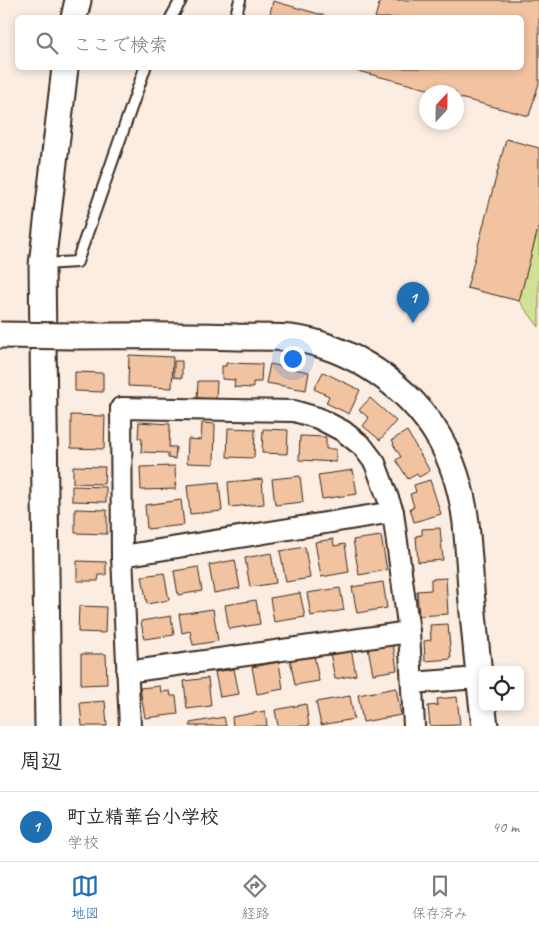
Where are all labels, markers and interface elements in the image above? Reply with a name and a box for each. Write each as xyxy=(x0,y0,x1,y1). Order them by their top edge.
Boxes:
search box xyxy=(15,15,524,70)
icon: search xyxy=(33,29,61,57)
text: ここで検索 xyxy=(73,33,168,57)
north arrow xyxy=(419,85,464,130)
pin: 1 xyxy=(397,282,429,323)
your location xyxy=(280,346,306,372)
map controls xyxy=(479,666,524,711)
button: locate xyxy=(479,666,524,711)
text: 周辺 xyxy=(20,748,62,774)
text: 町立精華台小学校 xyxy=(67,805,219,829)
text: 1 xyxy=(32,817,40,837)
text: 40 m xyxy=(492,817,519,837)
text: 学校 xyxy=(67,833,99,853)
tab: 地図 xyxy=(71,872,99,922)
tab: 経路 xyxy=(241,872,269,922)
tab: 保存済み xyxy=(412,872,468,922)

